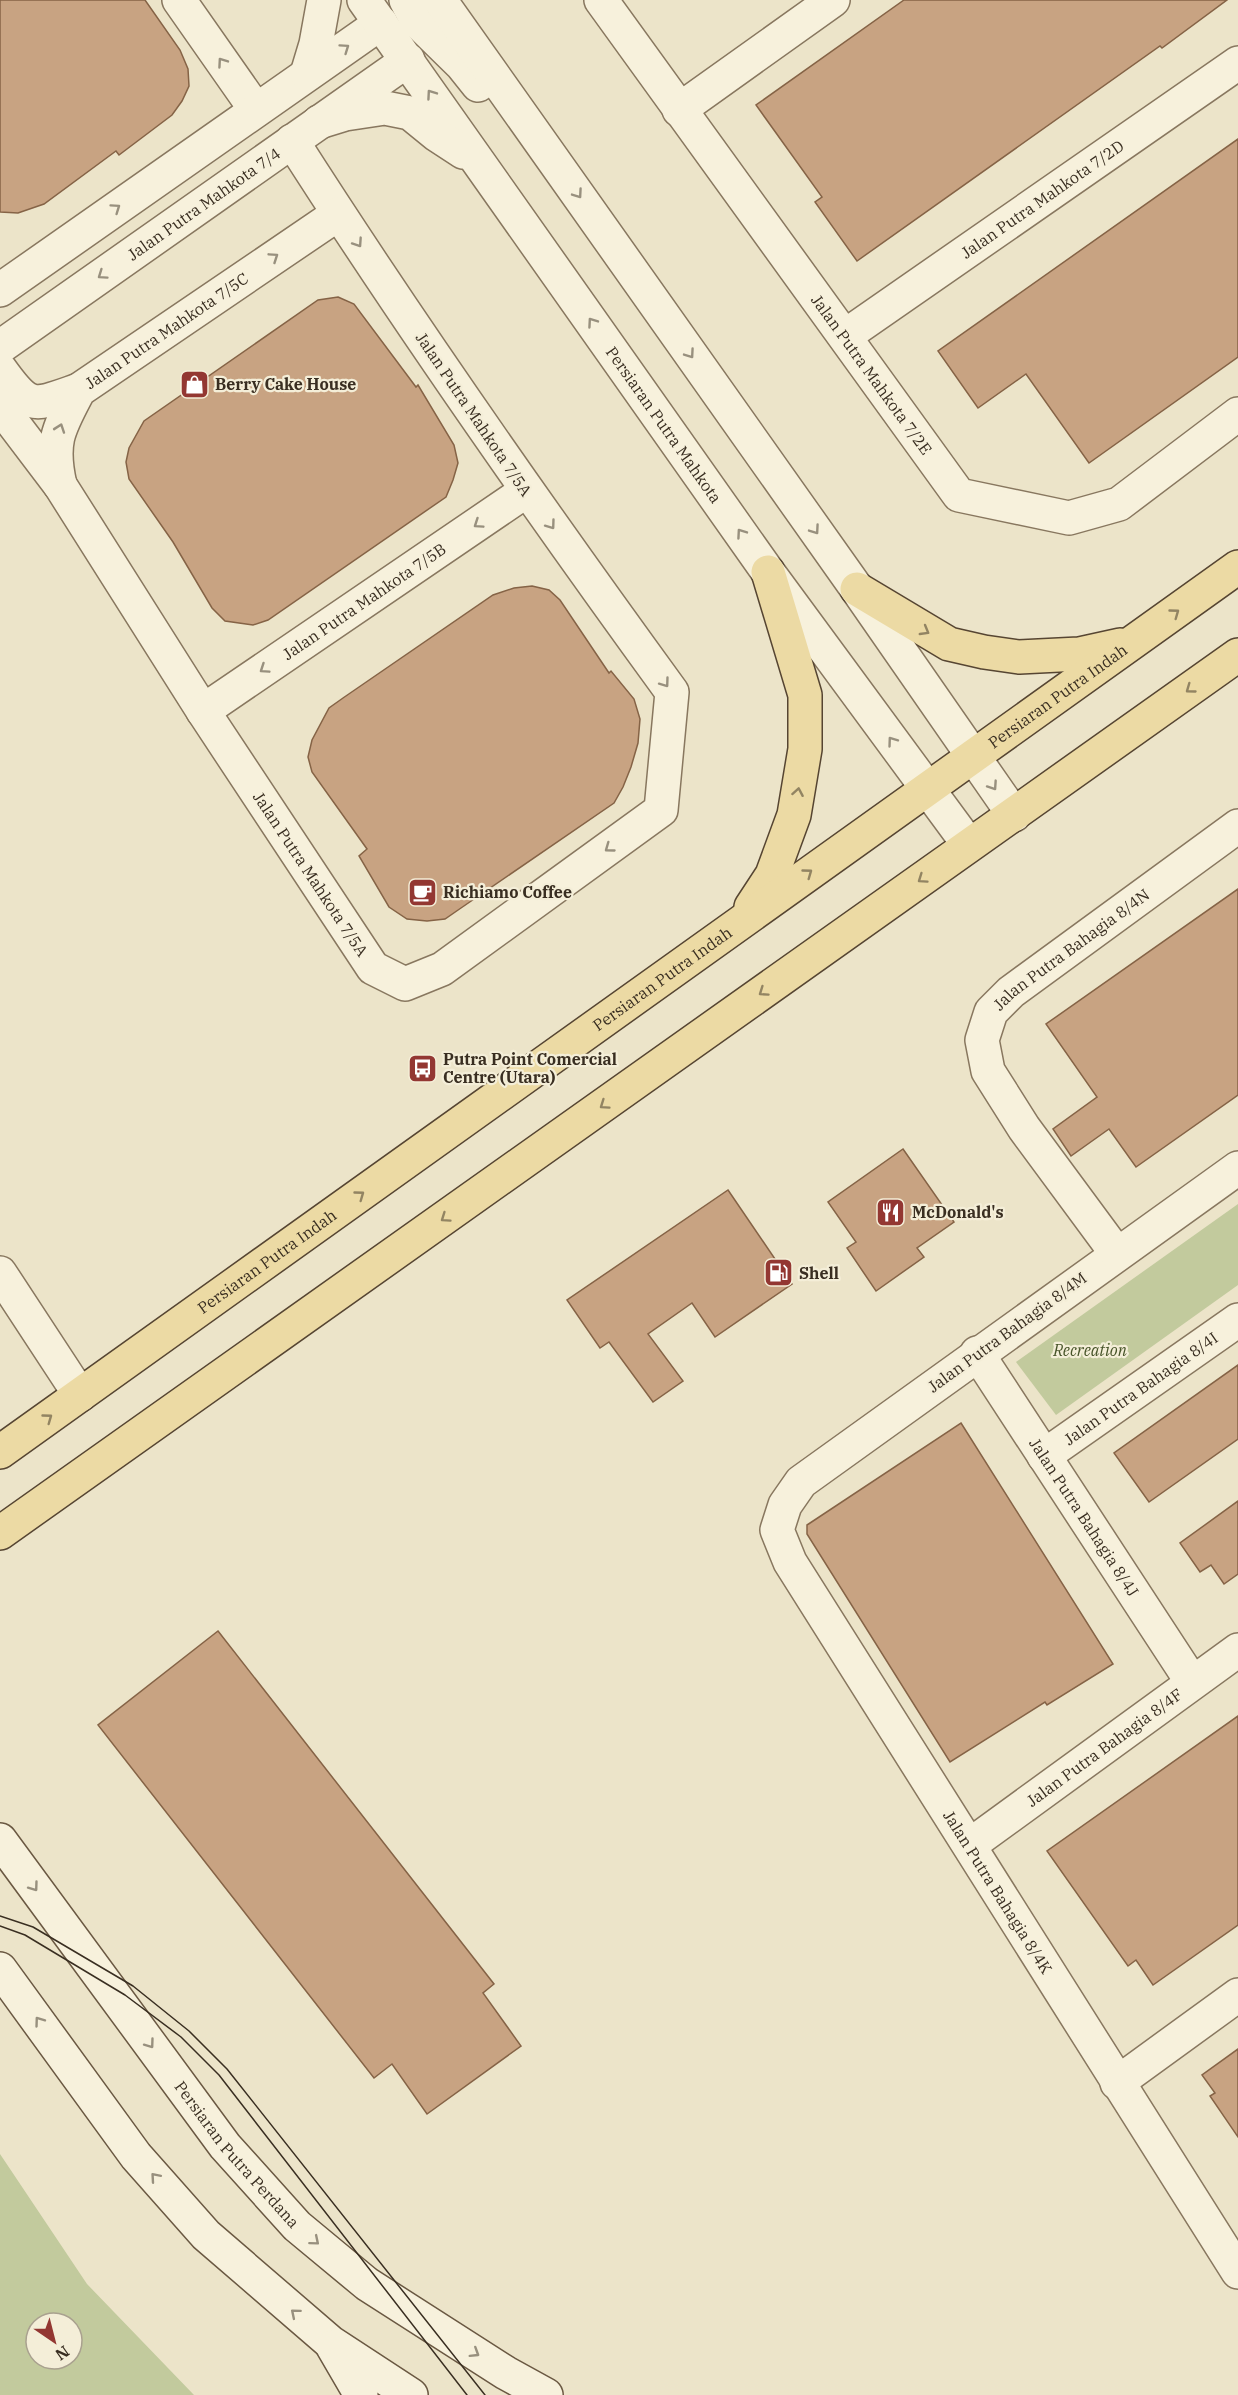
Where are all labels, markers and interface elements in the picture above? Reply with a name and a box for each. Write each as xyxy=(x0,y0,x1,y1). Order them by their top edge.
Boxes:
one-way arrow xyxy=(338,44,349,55)
one-way arrow xyxy=(218,58,229,69)
one-way arrow xyxy=(427,89,438,100)
street label: Jalan Putra Mahkota 7/2D xyxy=(957,136,1127,263)
street label: Jalan Putra Mahkota 7/4 xyxy=(123,143,284,264)
one-way arrow xyxy=(571,188,582,199)
one-way arrow xyxy=(110,204,121,215)
one-way arrow xyxy=(351,236,362,247)
one-way arrow xyxy=(268,253,279,264)
street label: Jalan Putra Mahkota 7/5C xyxy=(81,268,252,393)
one-way arrow xyxy=(97,268,108,279)
street label: Jalan Putra Mahkota 7/2E xyxy=(807,290,936,458)
one-way arrow xyxy=(588,317,599,328)
street label: Jalan Putra Mahkota 7/5A xyxy=(412,328,536,500)
street label: Persiaran Putra Mahkota xyxy=(602,343,726,507)
one-way arrow xyxy=(683,347,694,358)
shop icon: Berry Cake House xyxy=(178,368,210,400)
place label: Berry Cake House xyxy=(215,374,356,394)
one-way arrow xyxy=(53,423,66,434)
one-way arrow xyxy=(473,517,484,528)
one-way arrow xyxy=(543,519,554,530)
one-way arrow xyxy=(808,523,819,534)
one-way arrow xyxy=(737,528,748,539)
street label: Jalan Putra Mahkota 7/5B xyxy=(279,539,450,664)
one-way arrow xyxy=(1168,609,1179,620)
one-way arrow xyxy=(919,623,929,635)
street label: Persiaran Putra Indah xyxy=(984,640,1131,752)
one-way arrow xyxy=(260,662,271,673)
one-way arrow xyxy=(658,676,669,687)
one-way arrow xyxy=(1186,682,1197,693)
one-way arrow xyxy=(888,737,899,748)
one-way arrow xyxy=(986,779,997,790)
one-way arrow xyxy=(791,787,804,797)
street label: Jalan Putra Mahkota 7/5A xyxy=(249,788,373,960)
one-way arrow xyxy=(604,841,615,852)
one-way arrow xyxy=(802,869,813,880)
one-way arrow xyxy=(917,872,928,883)
cafe icon: Richiamo Coffee xyxy=(406,876,438,908)
place label: Richiamo Coffee xyxy=(443,882,572,902)
street label: Jalan Putra Bahagia 8/4N xyxy=(989,884,1153,1014)
street label: Persiaran Putra Indah xyxy=(589,922,736,1035)
one-way arrow xyxy=(758,985,769,996)
place label: Putra Point Comercial Centre (Utara) xyxy=(443,1049,617,1087)
bus stop icon: Putra Point Comercial Centre (Utara) xyxy=(406,1052,438,1084)
one-way arrow xyxy=(599,1098,610,1109)
one-way arrow xyxy=(353,1191,364,1202)
restaurant icon: McDonald's xyxy=(875,1196,907,1228)
place label: McDonald's xyxy=(912,1202,1004,1222)
street label: Persiaran Putra Indah xyxy=(193,1205,340,1318)
one-way arrow xyxy=(440,1211,451,1222)
fuel station icon: Shell xyxy=(762,1257,794,1289)
place label: Shell xyxy=(799,1263,839,1283)
street label: Jalan Putra Bahagia 8/4M xyxy=(924,1268,1091,1396)
street label: Jalan Putra Bahagia 8/4I xyxy=(1060,1327,1222,1449)
park label: Recreation xyxy=(1052,1340,1127,1360)
one-way arrow xyxy=(41,1414,52,1425)
street label: Jalan Putra Bahagia 8/4J xyxy=(1025,1434,1143,1600)
street label: Jalan Putra Bahagia 8/4F xyxy=(1022,1684,1186,1811)
street label: Jalan Putra Bahagia 8/4K xyxy=(939,1806,1057,1978)
one-way arrow xyxy=(27,1880,38,1891)
one-way arrow xyxy=(35,2017,46,2028)
one-way arrow xyxy=(143,2037,154,2048)
street label: Persiaran Putra Perdana xyxy=(171,2077,304,2232)
one-way arrow xyxy=(151,2174,162,2184)
one-way arrow xyxy=(308,2234,319,2245)
one-way arrow xyxy=(291,2309,302,2320)
north arrow xyxy=(24,2311,84,2371)
text: N xyxy=(52,2341,74,2365)
one-way arrow xyxy=(469,2345,479,2357)

